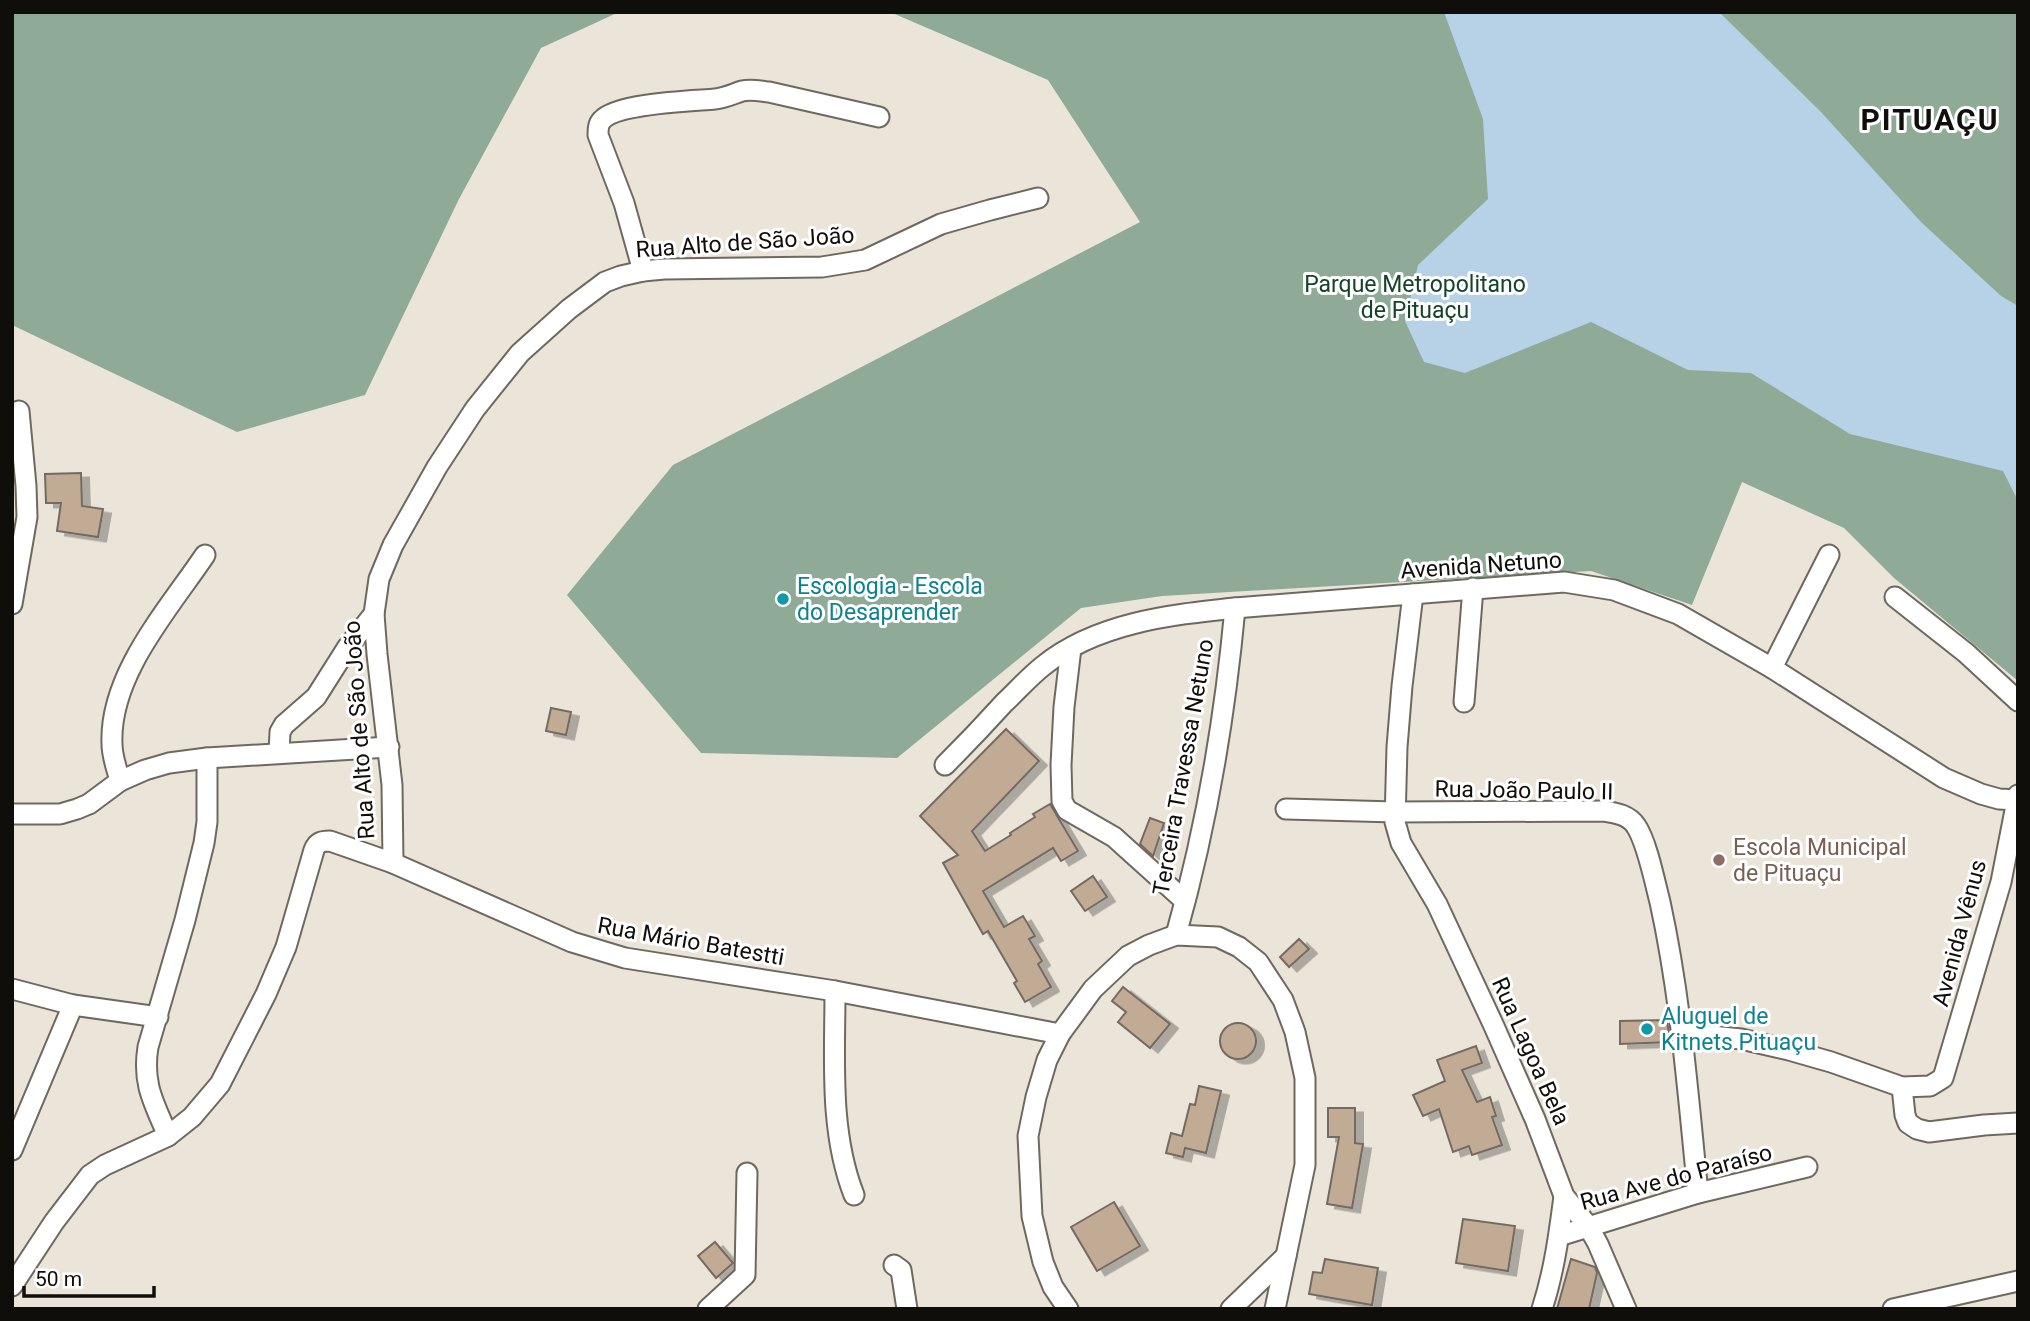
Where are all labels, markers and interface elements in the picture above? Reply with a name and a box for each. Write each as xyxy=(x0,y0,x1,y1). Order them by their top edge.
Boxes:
district label: PITUAÇU xyxy=(1860,102,2000,137)
street label: Rua Alto de São João xyxy=(635,221,855,264)
park label: Parque Metropolitano de Pituaçu xyxy=(1304,271,1526,324)
street label: Avenida Netuno xyxy=(1399,546,1563,585)
place label: Escologia - Escola do Desaprender xyxy=(797,573,983,626)
marker: Escologia - Escola do Desaprender xyxy=(775,591,791,607)
street label: Rua Alto de São João xyxy=(338,620,381,840)
street label: Terceira Travessa Netuno xyxy=(1148,637,1219,897)
street label: Rua João Paulo II xyxy=(1434,775,1614,806)
place label: Escola Municipal de Pituaçu xyxy=(1733,834,1907,887)
marker: Escola Municipal de Pituaçu xyxy=(1711,852,1727,868)
street label: Avenida Vênus xyxy=(1927,857,1992,1009)
street label: Rua Mário Batestti xyxy=(596,912,786,971)
street label: Rua Lagoa Bela xyxy=(1486,973,1575,1129)
place label: Aluguel de Kitnets Pituaçu xyxy=(1661,1003,1816,1056)
marker: Aluguel de Kitnets Pituaçu xyxy=(1639,1021,1655,1037)
street label: Rua Ave do Paraíso xyxy=(1577,1139,1775,1216)
scale bar xyxy=(24,1254,154,1298)
text: 50 m xyxy=(35,1267,82,1291)

